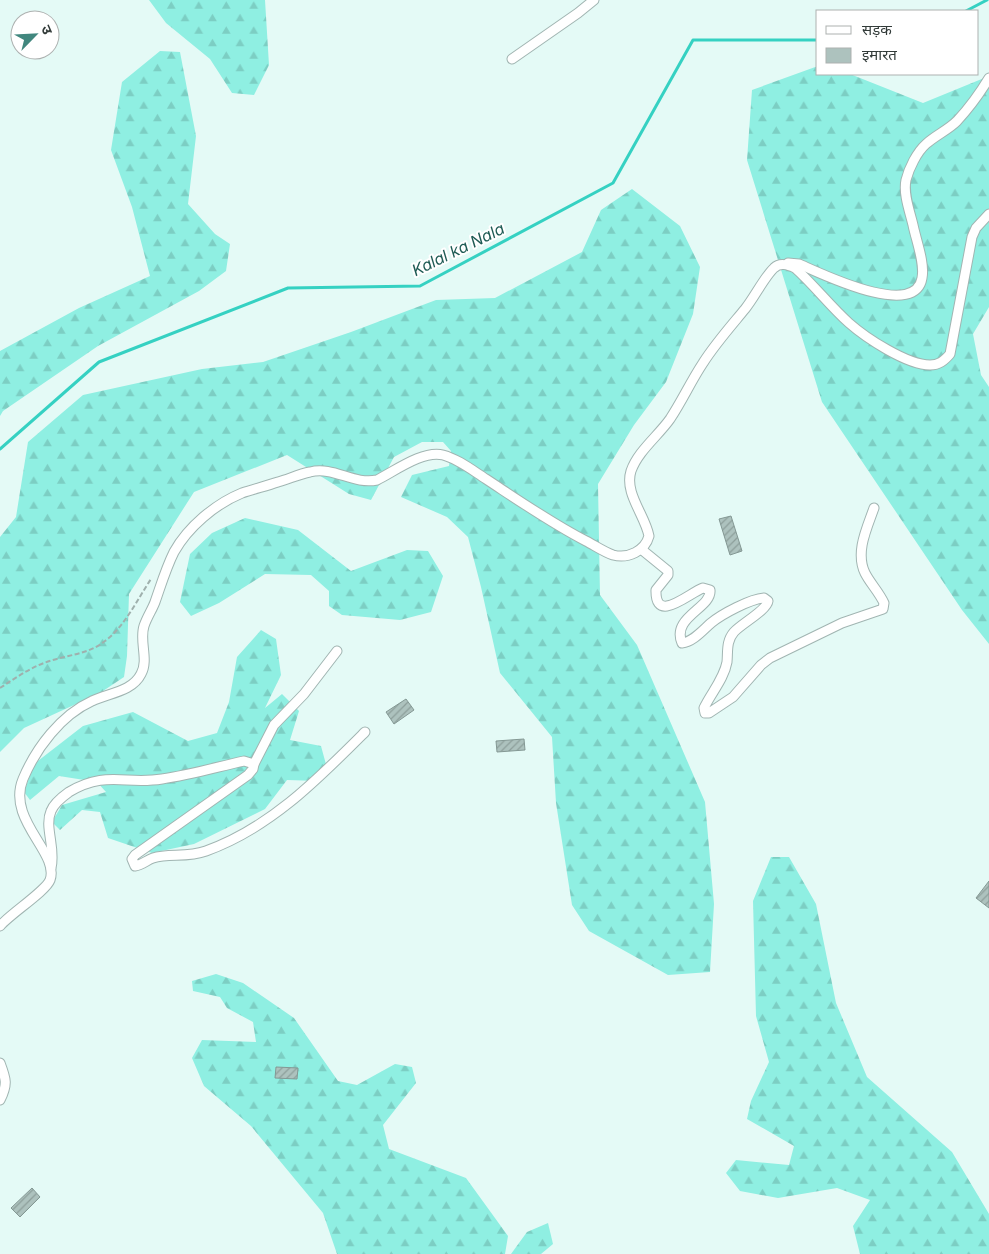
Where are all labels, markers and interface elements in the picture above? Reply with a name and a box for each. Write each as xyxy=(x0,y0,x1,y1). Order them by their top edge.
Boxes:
north arrow xyxy=(10,10,60,60)
legend xyxy=(816,10,979,75)
text: सड़क xyxy=(862,20,892,39)
text: उ xyxy=(38,22,57,37)
text: इमारत xyxy=(862,45,897,64)
water label: Kalal ka Nala xyxy=(409,218,508,280)

